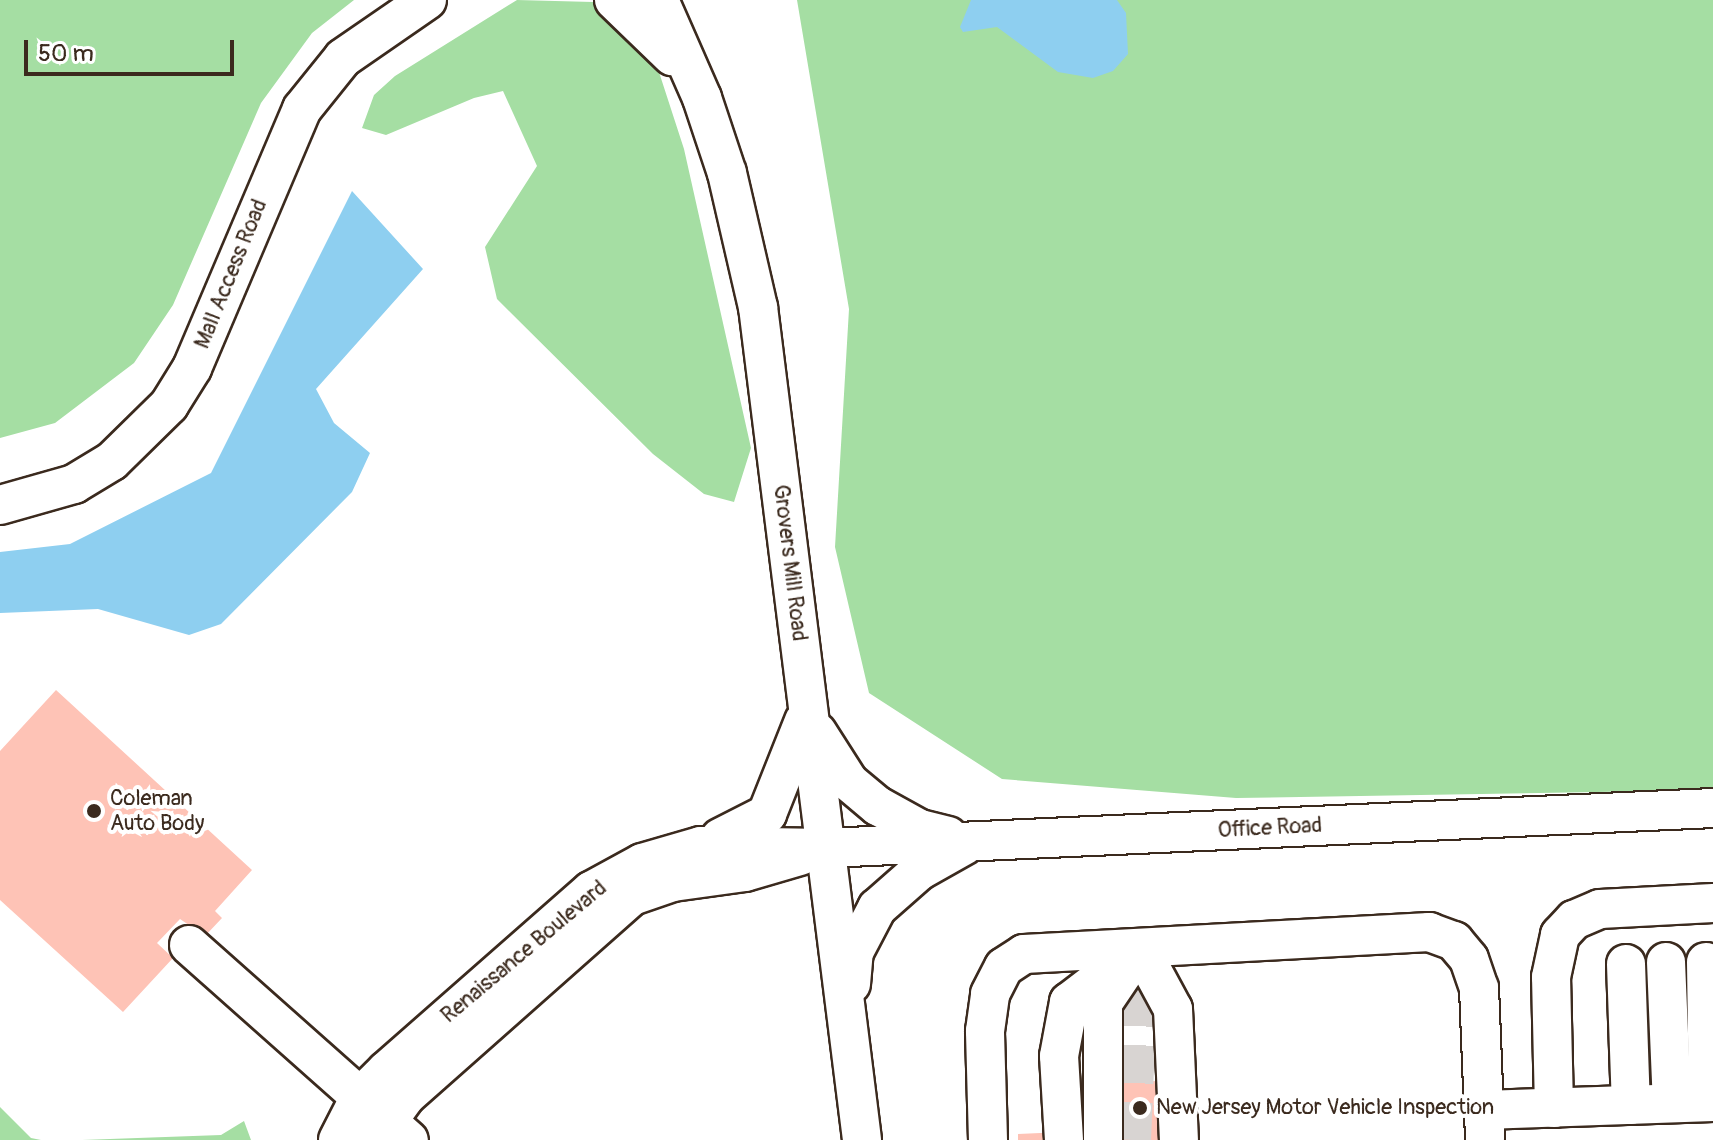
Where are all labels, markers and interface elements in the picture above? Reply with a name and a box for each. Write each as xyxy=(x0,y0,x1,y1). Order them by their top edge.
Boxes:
scale bar xyxy=(28,24,238,74)
text: 50 m xyxy=(38,39,94,68)
street label: Mall Access Road xyxy=(189,195,273,353)
street label: Grovers Mill Road xyxy=(767,483,813,643)
place label: Coleman Auto Body xyxy=(110,785,204,836)
marker: Coleman Auto Body xyxy=(85,802,103,820)
street label: Office Road xyxy=(1217,812,1323,844)
street label: Renaissance Boulevard xyxy=(436,875,612,1029)
place label: New Jersey Motor Vehicle Inspection xyxy=(1156,1095,1494,1121)
marker: New Jersey Motor Vehicle Inspection xyxy=(1131,1099,1149,1117)

